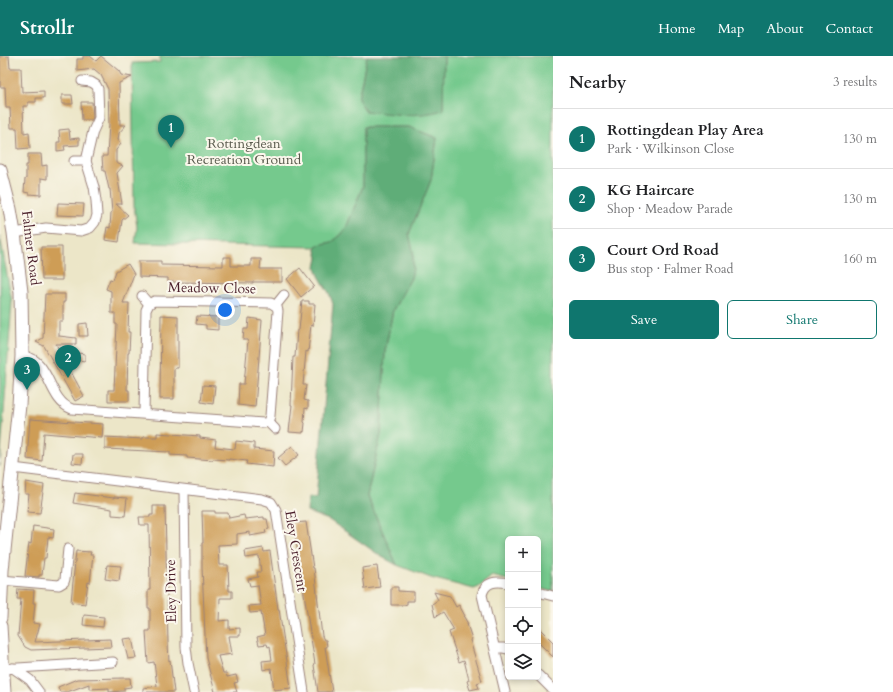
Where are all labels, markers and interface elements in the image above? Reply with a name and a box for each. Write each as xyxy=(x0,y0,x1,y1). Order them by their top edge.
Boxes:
text: Strollr xyxy=(20,15,74,41)
text: Home xyxy=(658,19,696,38)
text: Map xyxy=(718,19,744,38)
text: About xyxy=(766,19,803,38)
text: Contact xyxy=(825,19,873,38)
text: Nearby xyxy=(569,71,626,94)
text: 3 results xyxy=(833,73,877,91)
pin: 1 xyxy=(158,115,184,148)
text: Rottingdean Play Area xyxy=(607,120,764,140)
text: 1 xyxy=(579,130,585,148)
text: 130 m xyxy=(843,130,877,148)
park label: Rottingdean Recreation Ground xyxy=(187,134,302,169)
text: Park · Wilkinson Close xyxy=(607,140,734,158)
text: KG Haircare xyxy=(607,180,694,200)
text: 2 xyxy=(579,190,585,208)
text: 130 m xyxy=(843,190,877,208)
text: Shop · Meadow Parade xyxy=(607,200,733,218)
street label: Falmer Road xyxy=(17,209,45,287)
text: Court Ord Road xyxy=(607,240,719,260)
text: 3 xyxy=(579,250,585,268)
text: 160 m xyxy=(843,250,877,268)
text: Bus stop · Falmer Road xyxy=(607,260,734,278)
street label: Meadow Close xyxy=(168,278,256,298)
your location xyxy=(215,300,235,320)
button: Save xyxy=(569,300,719,339)
button: Share xyxy=(727,300,877,339)
pin: 2 xyxy=(55,345,81,378)
pin: 3 xyxy=(14,357,40,390)
street label: Eley Crescent xyxy=(280,509,312,593)
map controls xyxy=(505,536,541,680)
button: + xyxy=(505,536,541,572)
street label: Eley Drive xyxy=(161,559,181,623)
button: − xyxy=(505,572,541,608)
button: locate xyxy=(505,608,541,644)
button: layers xyxy=(505,644,541,680)

